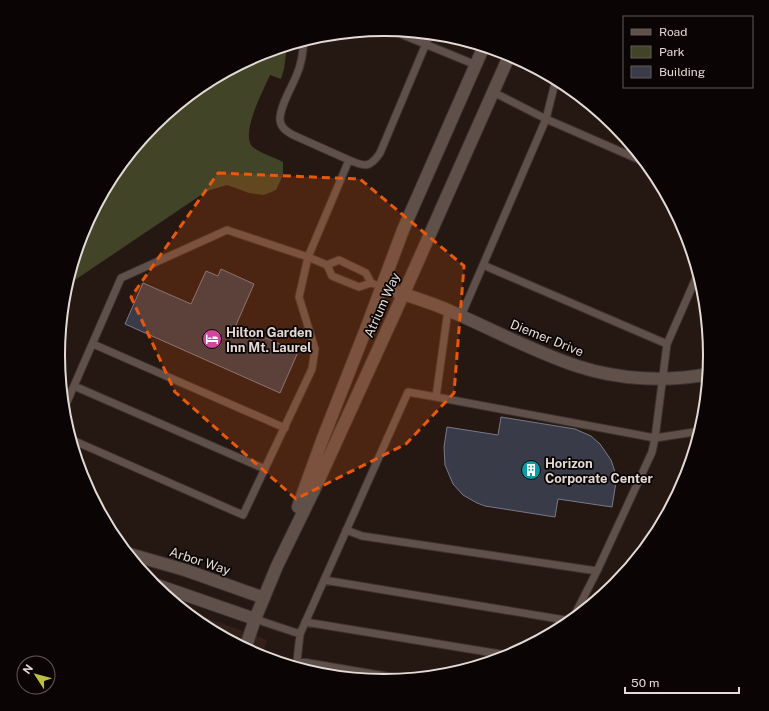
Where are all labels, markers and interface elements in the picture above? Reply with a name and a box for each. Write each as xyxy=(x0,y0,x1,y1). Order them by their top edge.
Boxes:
legend xyxy=(623,16,753,88)
text: Road xyxy=(659,25,687,39)
text: Park xyxy=(659,45,685,59)
text: Building xyxy=(659,65,705,79)
street label: Atrium Way xyxy=(361,270,403,340)
street label: Diemer Drive xyxy=(508,317,586,359)
place label: Hilton Garden Inn Mt. Laurel xyxy=(226,325,312,355)
hotel icon: Hilton Garden Inn Mt. Laurel xyxy=(201,328,223,350)
place label: Horizon Corporate Center xyxy=(545,456,654,486)
building icon: Horizon Corporate Center xyxy=(520,459,542,481)
street label: Arbor Way xyxy=(168,544,232,578)
north arrow xyxy=(16,655,56,695)
text: N xyxy=(21,662,35,676)
scale bar xyxy=(625,669,739,695)
text: 50 m xyxy=(631,676,659,690)

